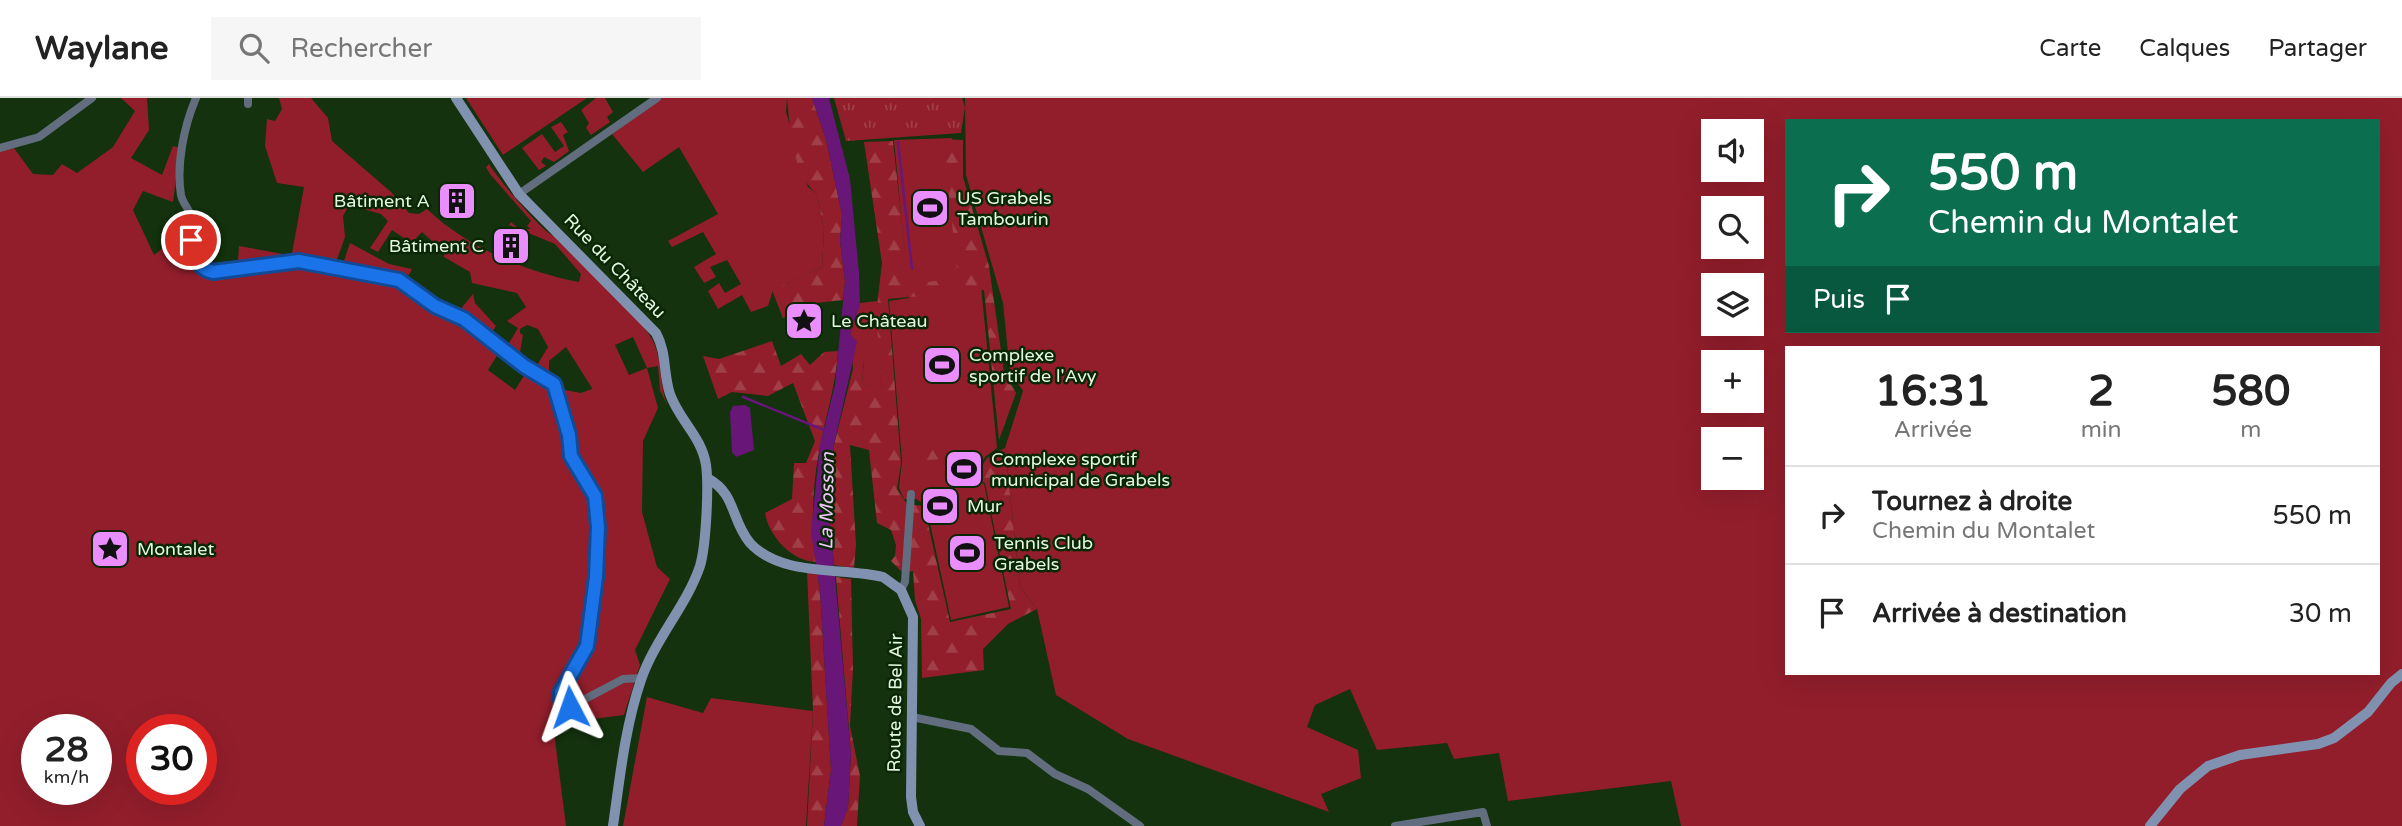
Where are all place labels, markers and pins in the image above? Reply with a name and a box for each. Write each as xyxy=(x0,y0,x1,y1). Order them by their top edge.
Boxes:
building icon: Bâtiment A xyxy=(436,180,478,222)
sports icon: US Grabels Tambourin xyxy=(909,187,951,229)
place label: US Grabels Tambourin xyxy=(957,187,1052,230)
place label: Bâtiment A xyxy=(334,190,430,212)
pin xyxy=(161,210,221,270)
building icon: Bâtiment C xyxy=(490,225,532,267)
place label: Bâtiment C xyxy=(389,235,484,257)
place icon: Le Château xyxy=(783,300,825,342)
place label: Le Château xyxy=(831,310,928,332)
sports icon: Complexe sportif de l'Avy xyxy=(921,344,963,386)
place label: Complexe sportif de l'Avy xyxy=(969,344,1097,387)
sports icon: Complexe sportif municipal de Grabels xyxy=(943,448,985,490)
place label: Complexe sportif municipal de Grabels xyxy=(991,448,1170,491)
sports icon: Mur xyxy=(919,485,961,527)
place label: Mur xyxy=(967,495,1002,517)
place icon: Montalet xyxy=(89,528,131,570)
sports icon: Tennis Club Grabels xyxy=(946,532,988,574)
place label: Tennis Club Grabels xyxy=(994,532,1093,575)
place label: Montalet xyxy=(137,538,214,560)

